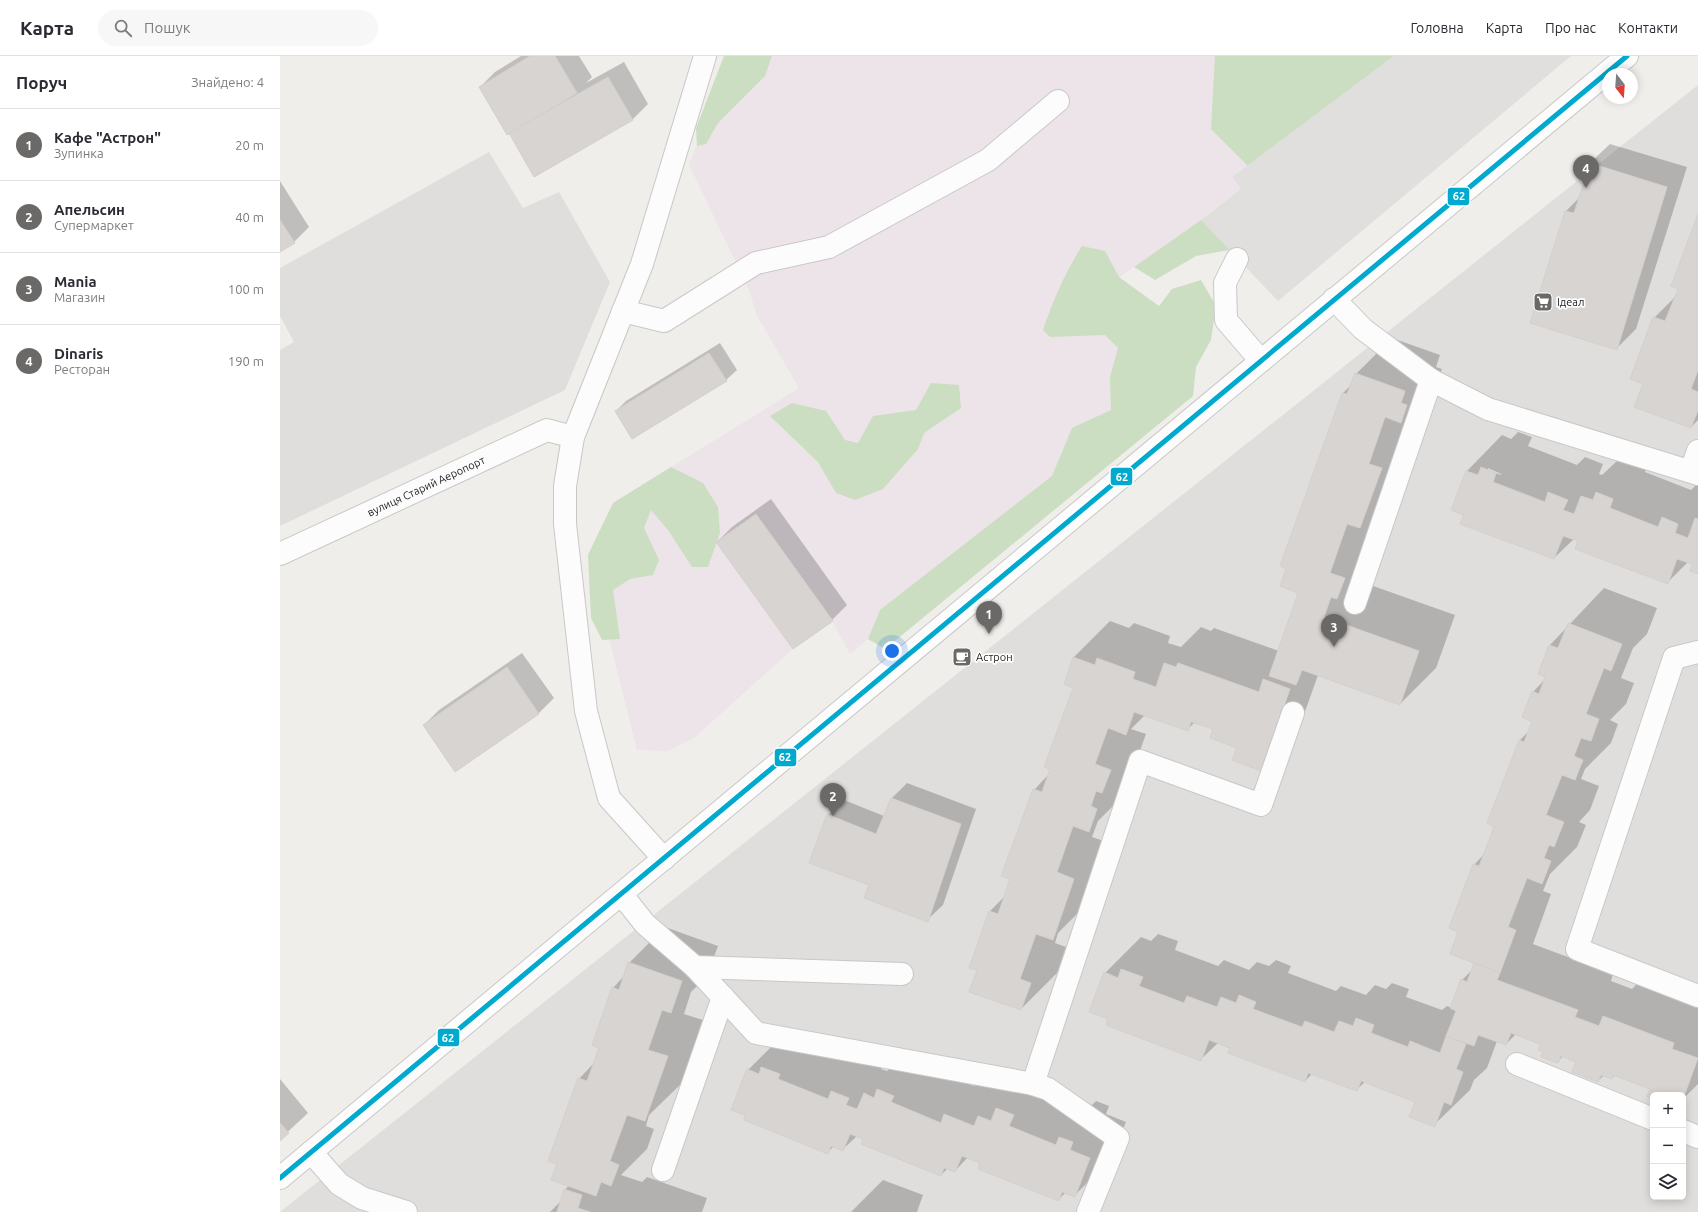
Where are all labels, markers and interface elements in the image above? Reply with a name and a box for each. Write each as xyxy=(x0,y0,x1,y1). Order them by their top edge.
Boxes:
search box xyxy=(98,10,378,46)
text: Карта xyxy=(20,17,74,39)
icon: search xyxy=(112,17,134,39)
text: Пошук xyxy=(144,19,190,36)
text: Головна xyxy=(1410,20,1464,36)
text: Карта xyxy=(1486,20,1523,36)
text: Про нас xyxy=(1545,20,1596,36)
text: Контакти xyxy=(1618,20,1678,36)
north arrow xyxy=(1602,68,1638,104)
text: Поруч xyxy=(16,73,67,92)
text: Знайдено: 4 xyxy=(191,75,264,89)
text: Кафе "Астрон" xyxy=(54,129,161,146)
text: 1 xyxy=(25,138,33,152)
text: 20 m xyxy=(235,138,264,152)
text: Зупинка xyxy=(54,146,104,160)
pin: 4 xyxy=(1573,155,1599,188)
line badge: 62 xyxy=(1447,187,1470,206)
text: 62 xyxy=(1453,190,1465,202)
text: Апельсин xyxy=(54,201,125,218)
text: 2 xyxy=(25,210,33,224)
text: 40 m xyxy=(235,210,264,224)
text: Супермаркет xyxy=(54,218,134,232)
text: Mania xyxy=(54,273,97,290)
text: 3 xyxy=(25,282,33,296)
text: 100 m xyxy=(228,282,264,296)
text: Магазин xyxy=(54,290,105,304)
supermarket icon: Ідеал xyxy=(1532,291,1554,313)
place label: Ідеал xyxy=(1557,296,1584,308)
text: Dinaris xyxy=(54,345,103,362)
text: 4 xyxy=(25,354,33,368)
text: 190 m xyxy=(228,354,264,368)
text: Ресторан xyxy=(54,362,110,376)
street label: вулиця Старий Аеропорт xyxy=(365,454,487,519)
line badge: 62 xyxy=(1110,467,1133,486)
text: 62 xyxy=(1116,471,1128,483)
pin: 1 xyxy=(976,601,1002,634)
pin: 3 xyxy=(1321,614,1347,647)
your location xyxy=(882,641,902,661)
cafe icon: Астрон xyxy=(951,646,973,668)
place label: Астрон xyxy=(976,651,1013,663)
line badge: 62 xyxy=(774,748,797,767)
text: 62 xyxy=(779,751,791,763)
pin: 2 xyxy=(820,783,846,816)
line badge: 62 xyxy=(437,1028,460,1047)
text: 62 xyxy=(442,1032,454,1044)
map controls xyxy=(1650,1092,1686,1200)
button: + xyxy=(1650,1092,1686,1128)
button: − xyxy=(1650,1128,1686,1164)
button: layers xyxy=(1650,1164,1686,1200)

